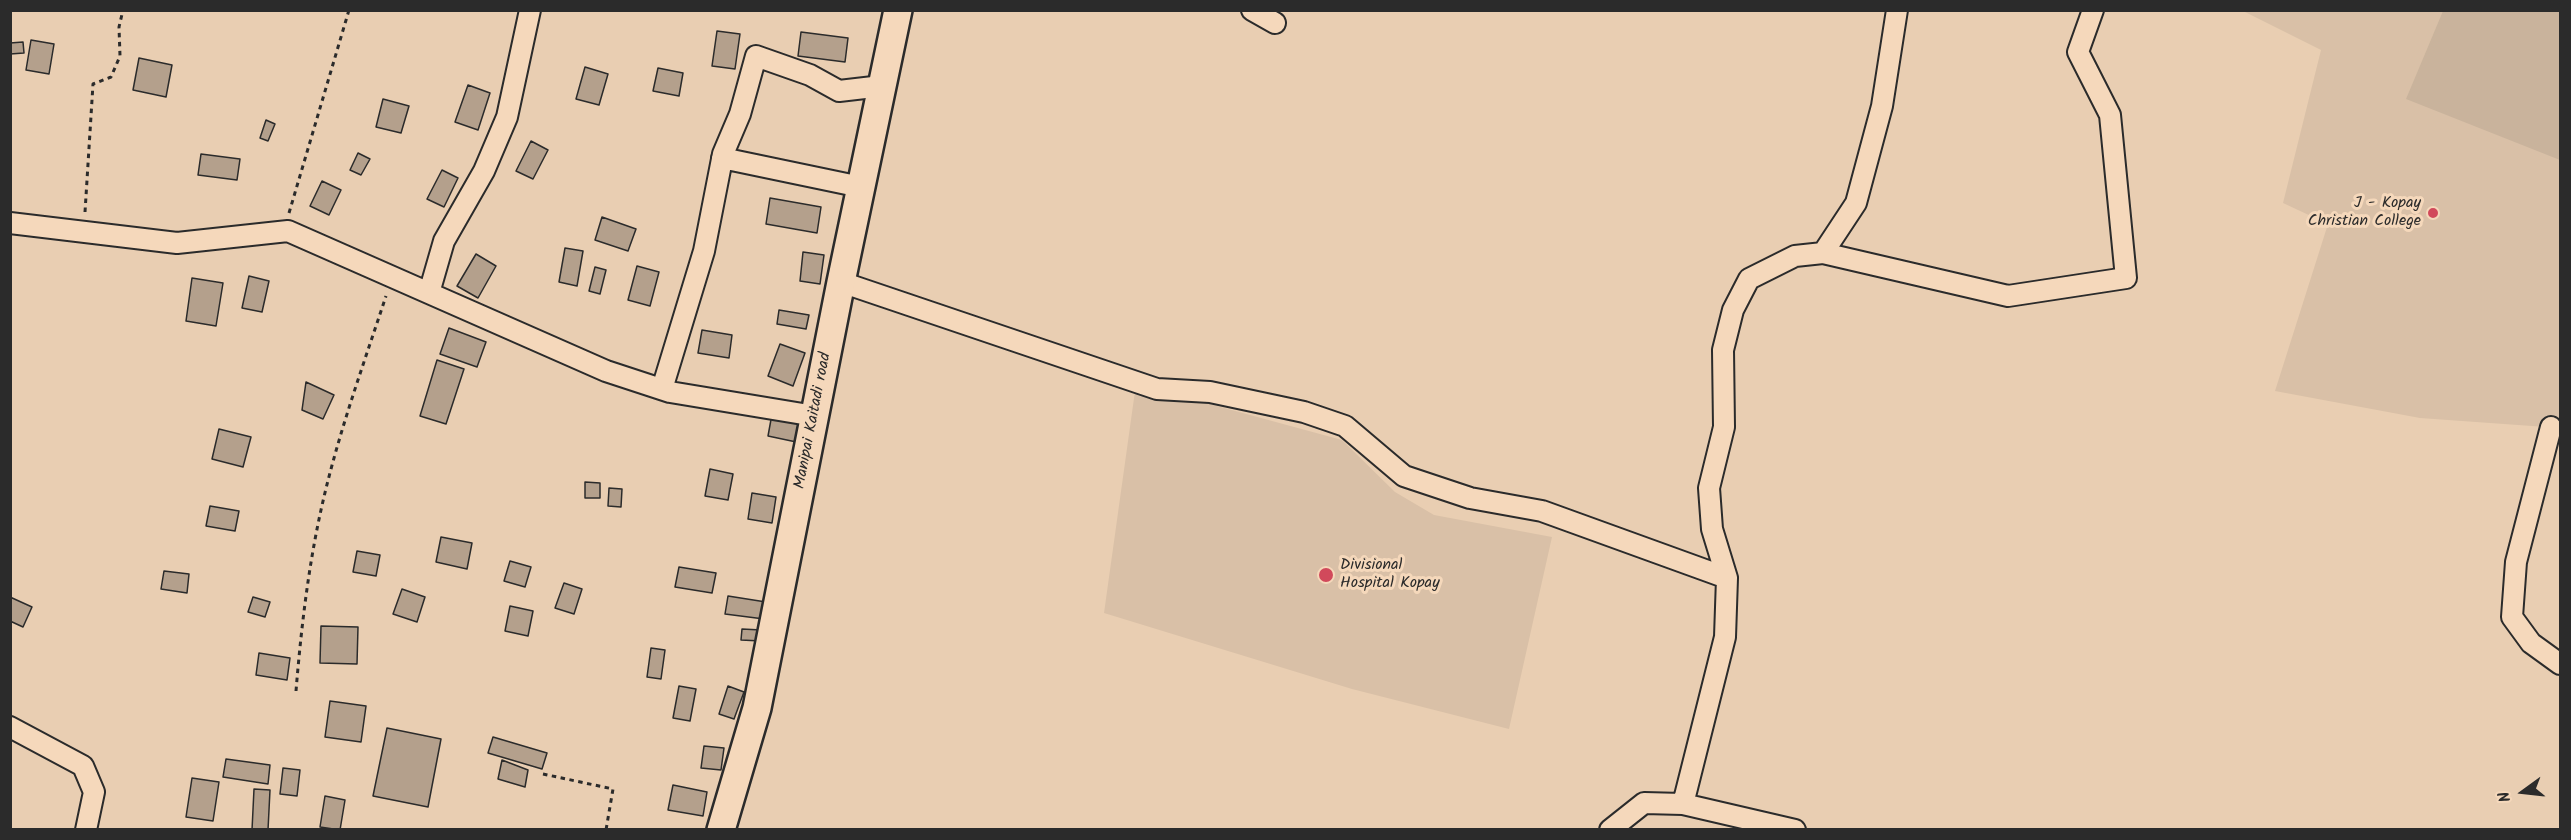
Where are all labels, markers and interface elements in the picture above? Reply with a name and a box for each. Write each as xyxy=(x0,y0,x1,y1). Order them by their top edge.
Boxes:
place label: J - Kopay Christian College xyxy=(2308,194,2421,232)
marker: J - Kopay Christian College xyxy=(2426,206,2440,220)
street label: Manipai Kaitadi road xyxy=(791,351,837,491)
place label: Divisional Hospital Kopay xyxy=(1340,556,1440,594)
marker: Divisional Hospital Kopay xyxy=(1317,566,1335,584)
north arrow xyxy=(2493,762,2553,822)
text: N xyxy=(2492,789,2519,805)

